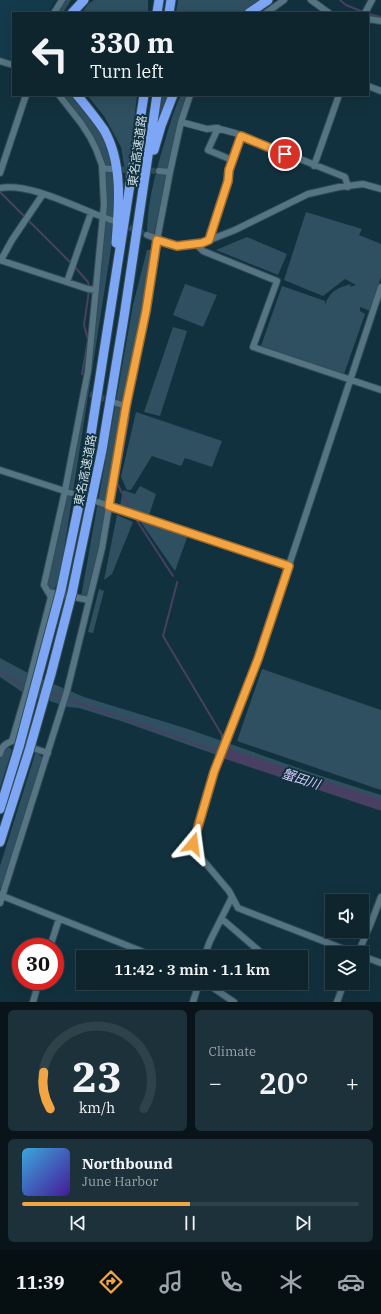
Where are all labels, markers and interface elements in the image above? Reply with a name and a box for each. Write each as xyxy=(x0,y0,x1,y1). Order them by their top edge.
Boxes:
text: 330 m xyxy=(90,24,174,61)
icon: left xyxy=(24,28,76,80)
text: Turn left xyxy=(90,60,164,83)
street label: 東名高速道路 xyxy=(125,114,149,188)
pin xyxy=(268,137,302,171)
icon: arrive xyxy=(274,143,296,165)
street label: 東名高速道路 xyxy=(71,433,99,507)
water label: 蟹田川 xyxy=(280,765,324,794)
position arrow xyxy=(172,823,214,865)
map controls xyxy=(325,894,369,990)
button: sound xyxy=(325,894,369,938)
speed limit sign: 30 xyxy=(12,938,64,990)
button: layers xyxy=(325,946,369,990)
text: 11:42 · 3 min · 1.1 km xyxy=(114,960,270,979)
text: Climate xyxy=(209,1043,256,1060)
text: 23 xyxy=(72,1048,122,1102)
text: 20° xyxy=(259,1063,309,1102)
text: − xyxy=(209,1068,222,1097)
text: + xyxy=(346,1068,359,1097)
text: km/h xyxy=(79,1097,115,1116)
text: Northbound xyxy=(82,1154,173,1173)
text: June Harbor xyxy=(82,1173,158,1190)
icon: previous xyxy=(67,1212,89,1234)
icon: pause xyxy=(179,1212,201,1234)
icon: next xyxy=(292,1212,314,1234)
icon: directions xyxy=(97,1268,125,1296)
icon: music xyxy=(157,1268,185,1296)
icon: phone xyxy=(217,1268,245,1296)
icon: climate xyxy=(277,1268,305,1296)
icon: car xyxy=(337,1268,365,1296)
text: 11:39 xyxy=(16,1271,65,1294)

